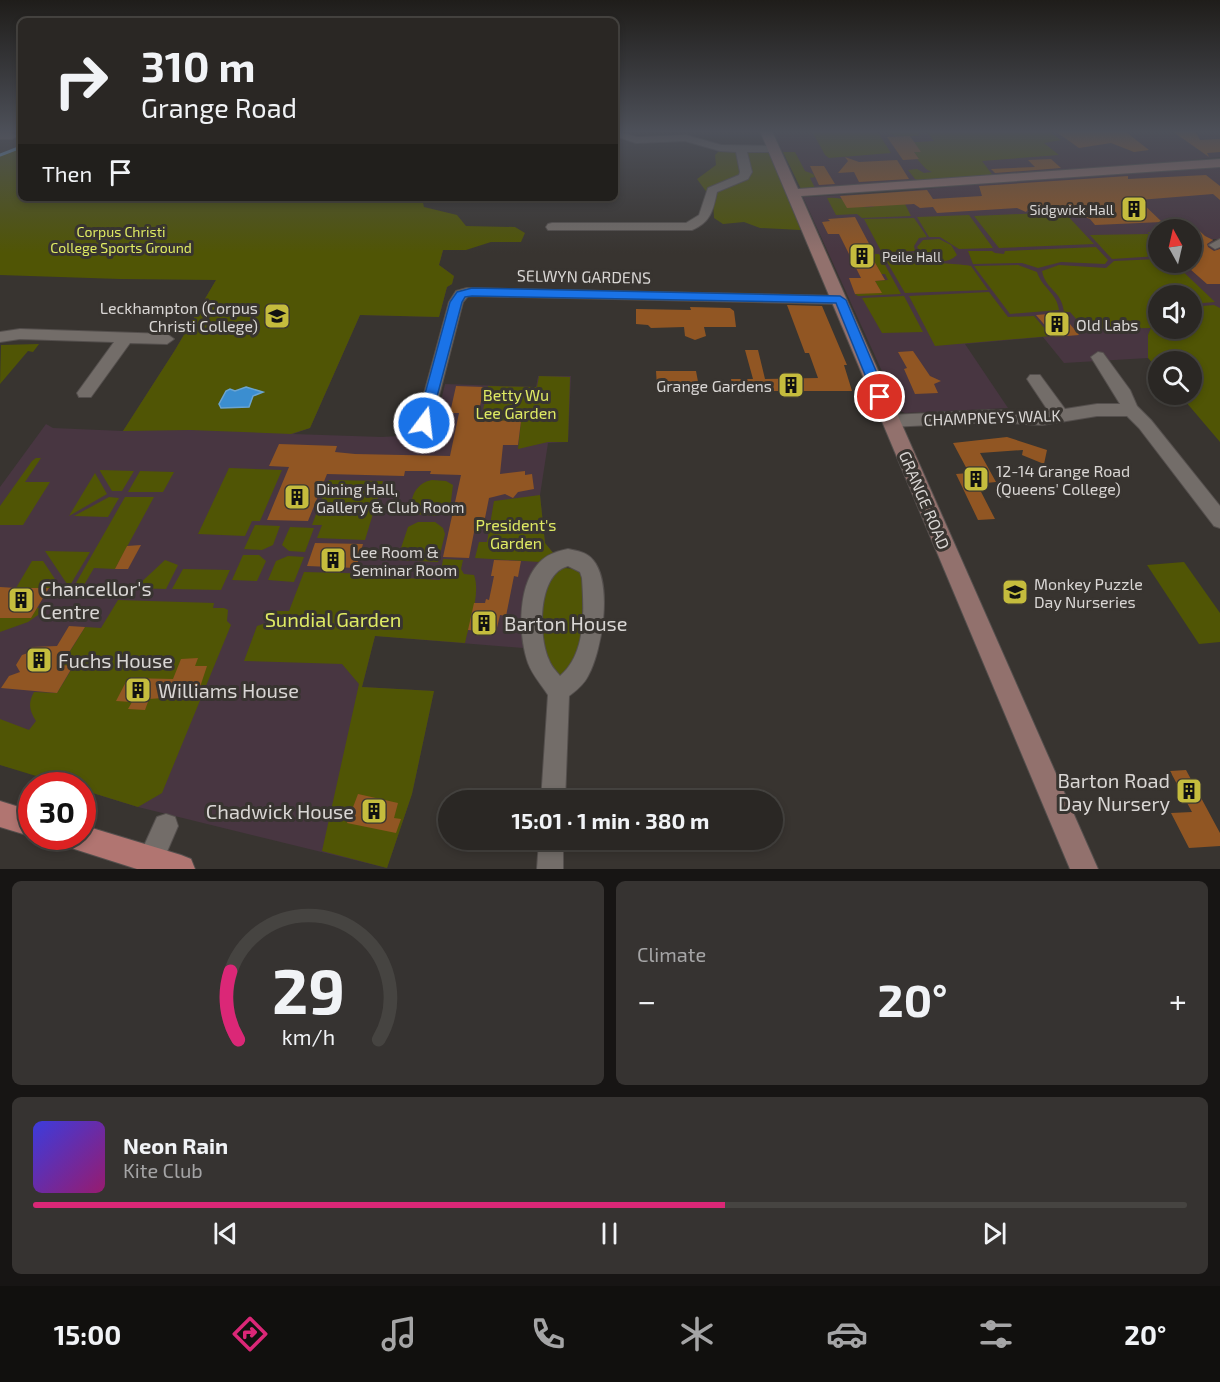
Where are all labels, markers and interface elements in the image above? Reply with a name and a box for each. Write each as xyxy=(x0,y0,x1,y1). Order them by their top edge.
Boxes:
text: 310 m xyxy=(141,40,256,90)
icon: right xyxy=(42,42,120,120)
text: Grange Road xyxy=(141,91,297,123)
icon: arrive xyxy=(104,156,137,189)
text: Then xyxy=(42,160,92,186)
building icon: Sidgwick Hall xyxy=(1119,194,1149,224)
place label: Sidgwick Hall xyxy=(1030,201,1115,218)
north arrow xyxy=(1148,219,1202,273)
map controls xyxy=(1148,219,1202,405)
park label: Corpus Christi College Sports Ground xyxy=(50,223,192,256)
building icon: Peile Hall xyxy=(847,241,877,271)
place label: Peile Hall xyxy=(882,248,942,265)
street label: SELWYN GARDENS xyxy=(517,265,651,287)
button: sound xyxy=(1148,285,1202,339)
place label: Leckhampton (Corpus Christi College) xyxy=(100,298,258,335)
school or university icon: Leckhampton (Corpus Christi College) xyxy=(262,301,292,331)
building icon: Old Labs xyxy=(1042,309,1072,339)
place label: Old Labs xyxy=(1076,315,1138,334)
button: search xyxy=(1148,351,1202,405)
building icon: Grange Gardens xyxy=(776,370,806,400)
pin xyxy=(854,371,905,422)
place label: Grange Gardens xyxy=(656,376,772,395)
icon: arrive xyxy=(863,380,896,413)
park label: Betty Wu Lee Garden xyxy=(475,385,557,422)
position arrow xyxy=(392,391,456,455)
street label: CHAMPNEYS WALK xyxy=(923,405,1061,429)
street label: GRANGE ROAD xyxy=(896,448,954,552)
place label: 12-14 Grange Road (Queens' College) xyxy=(996,461,1130,499)
building icon: 12-14 Grange Road (Queens' College) xyxy=(961,464,991,494)
place label: Dining Hall, Gallery & Club Room xyxy=(316,479,465,516)
building icon: Dining Hall, Gallery & Club Room xyxy=(282,482,312,512)
park label: President's Garden xyxy=(476,515,556,552)
place label: Lee Room & Seminar Room xyxy=(352,542,457,579)
building icon: Lee Room & Seminar Room xyxy=(318,545,348,575)
place label: Monkey Puzzle Day Nurseries xyxy=(1034,574,1143,611)
place label: Chancellor's Centre xyxy=(40,576,152,623)
school or university icon: Monkey Puzzle Day Nurseries xyxy=(1000,577,1030,607)
building icon: Chancellor's Centre xyxy=(6,585,36,615)
park label: Sundial Garden xyxy=(265,607,401,631)
building icon: Barton House xyxy=(469,608,499,638)
place label: Barton House xyxy=(504,611,627,635)
building icon: Fuchs House xyxy=(24,645,54,675)
place label: Fuchs House xyxy=(58,648,173,672)
building icon: Williams House xyxy=(123,675,153,705)
place label: Williams House xyxy=(158,678,299,702)
place label: Barton Road Day Nursery xyxy=(1057,768,1170,815)
speed limit sign: 30 xyxy=(18,772,96,850)
building icon: Barton Road Day Nursery xyxy=(1174,776,1204,806)
building icon: Chadwick House xyxy=(359,796,389,826)
place label: Chadwick House xyxy=(206,799,354,823)
text: 15:01 · 1 min · 380 m xyxy=(512,807,709,833)
text: Climate xyxy=(637,942,706,966)
text: 29 xyxy=(271,952,345,1027)
text: 20° xyxy=(878,972,948,1026)
text: − xyxy=(637,980,656,1020)
text: + xyxy=(1169,980,1187,1020)
text: km/h xyxy=(281,1024,335,1049)
text: Neon Rain xyxy=(123,1132,228,1158)
text: Kite Club xyxy=(123,1158,203,1182)
icon: previous xyxy=(209,1217,242,1250)
icon: pause xyxy=(593,1217,626,1250)
icon: next xyxy=(978,1217,1011,1250)
icon: directions xyxy=(229,1313,271,1355)
icon: music xyxy=(378,1313,420,1355)
icon: phone xyxy=(527,1313,569,1355)
icon: climate xyxy=(676,1313,718,1355)
icon: car xyxy=(826,1313,868,1355)
icon: filters xyxy=(975,1313,1017,1355)
text: 15:00 xyxy=(54,1318,121,1350)
text: 20° xyxy=(1124,1318,1166,1350)

